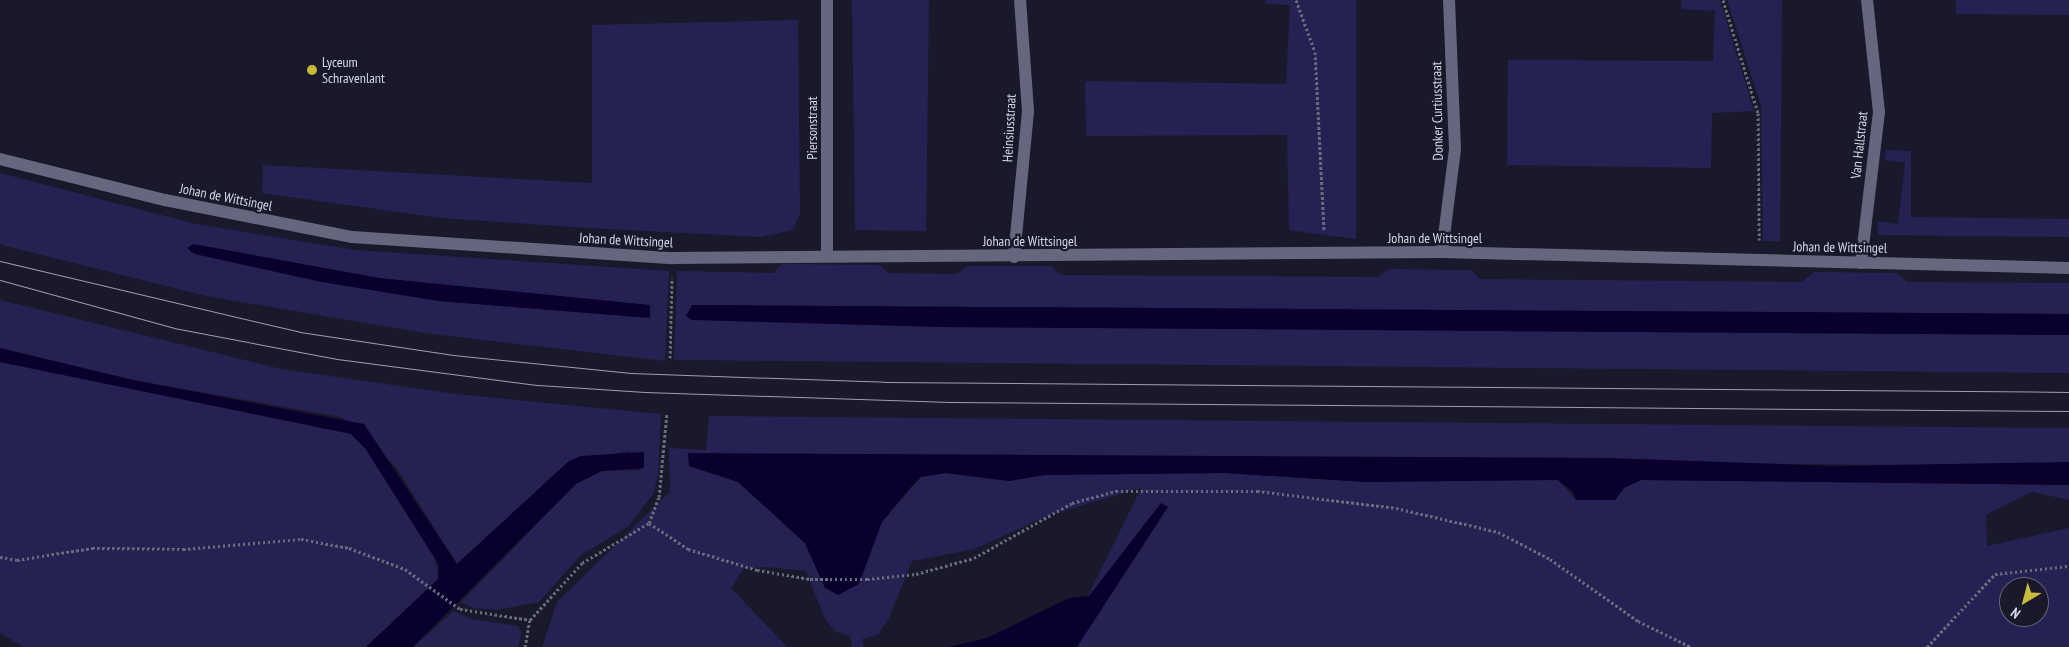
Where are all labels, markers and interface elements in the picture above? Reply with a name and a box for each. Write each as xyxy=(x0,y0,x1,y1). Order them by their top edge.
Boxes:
place label: Lyceum Schravenlant xyxy=(322,54,385,86)
street label: Donker Curtiusstraat xyxy=(1428,61,1446,161)
marker: Lyceum Schravenlant xyxy=(306,64,318,76)
street label: Heinsiusstraat xyxy=(999,93,1019,163)
street label: Piersonstraat xyxy=(804,96,820,160)
street label: Van Hallstraat xyxy=(1847,110,1871,180)
street label: Johan de Wittsingel xyxy=(178,180,274,214)
street label: Johan de Wittsingel xyxy=(578,229,674,251)
street label: Johan de Wittsingel xyxy=(1388,230,1482,246)
street label: Johan de Wittsingel xyxy=(983,233,1077,249)
street label: Johan de Wittsingel xyxy=(1793,238,1887,256)
north arrow xyxy=(1999,577,2049,627)
text: N xyxy=(2007,604,2024,623)

